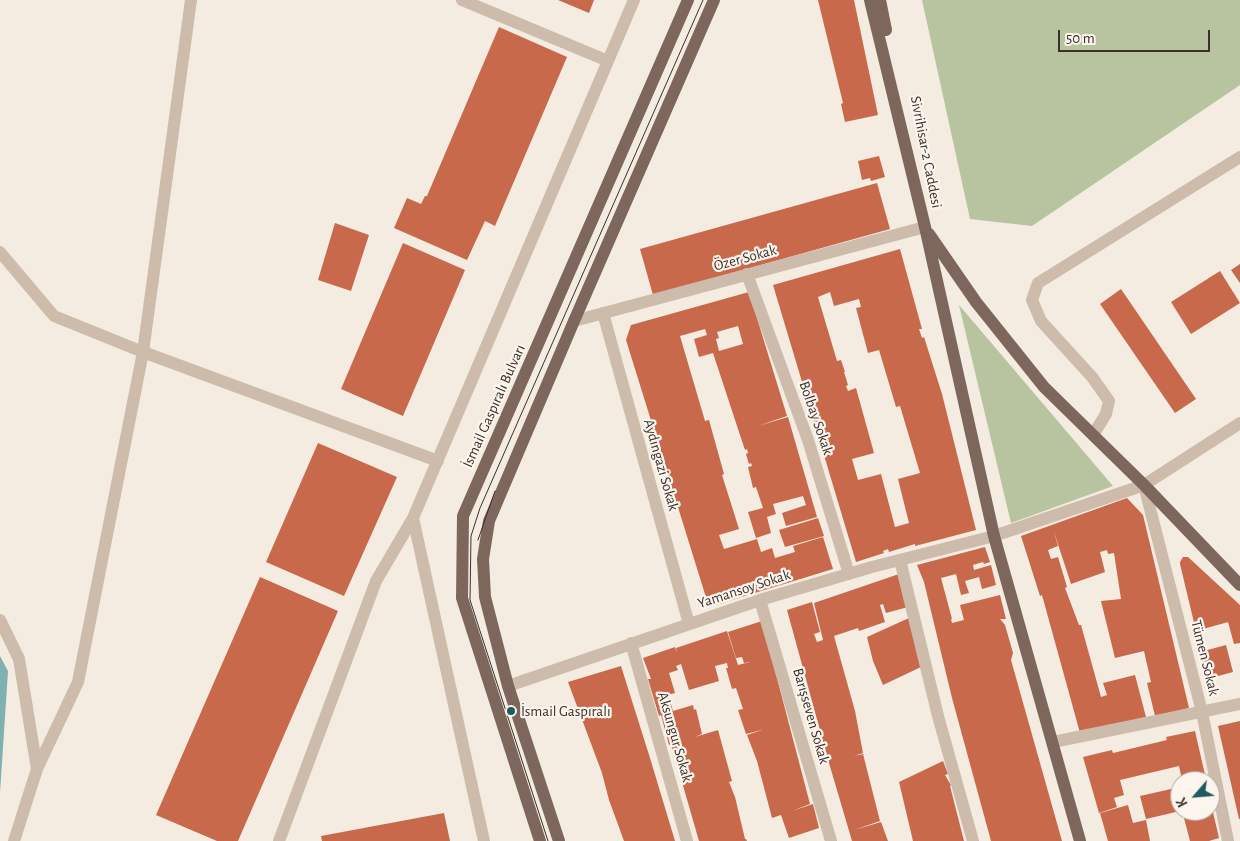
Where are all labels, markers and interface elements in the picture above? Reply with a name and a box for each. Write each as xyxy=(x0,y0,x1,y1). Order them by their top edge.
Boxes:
scale bar xyxy=(1060,20,1212,52)
text: 50 m xyxy=(1066,31,1095,46)
street label: Sivrihisar-2 Caddesi xyxy=(906,94,946,210)
street label: Özer Sokak xyxy=(712,241,778,275)
street label: İsmail Gaspıralı Bulvarı xyxy=(459,342,529,470)
street label: Bolbay Sokak xyxy=(795,379,837,457)
street label: Aydıngazi Sokak xyxy=(639,417,683,513)
street label: Yamansoy Sokak xyxy=(695,566,793,612)
street label: Tümen Sokak xyxy=(1187,618,1223,698)
street label: Barışseven Sokak xyxy=(789,666,833,766)
street label: Aksungur Sokak xyxy=(654,690,696,784)
place label: İsmail Gaspıralı xyxy=(521,702,611,720)
marker: İsmail Gaspıralı xyxy=(505,705,517,717)
north arrow xyxy=(1170,771,1220,821)
text: K xyxy=(1174,796,1191,809)

